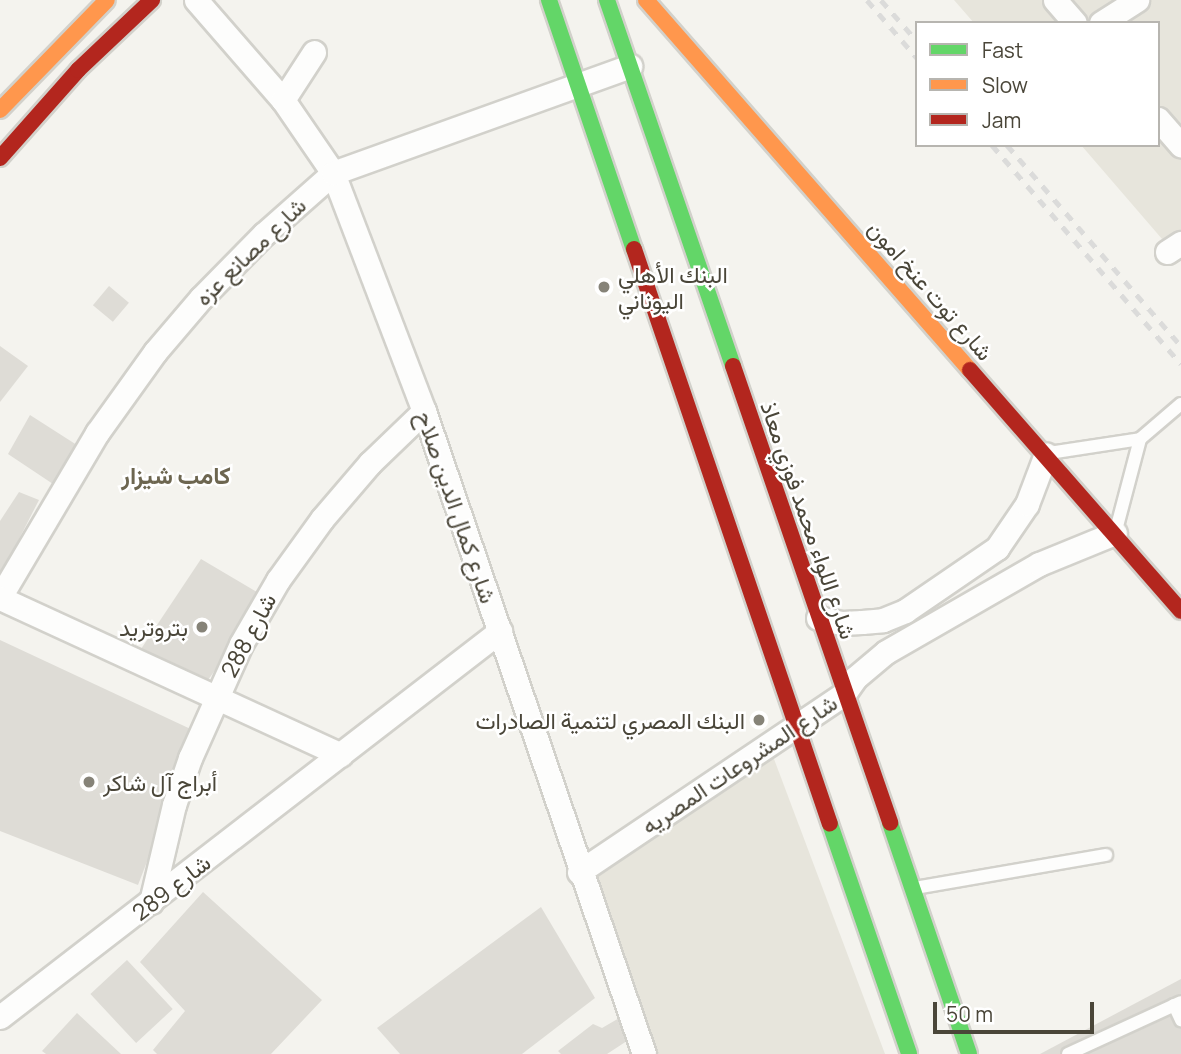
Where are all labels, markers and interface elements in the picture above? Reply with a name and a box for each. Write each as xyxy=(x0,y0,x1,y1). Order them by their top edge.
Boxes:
legend xyxy=(915,21,1160,147)
text: Fast xyxy=(982,36,1023,64)
text: Slow xyxy=(982,71,1028,99)
text: Jam xyxy=(982,106,1021,134)
street label: شارع مصانع عزه xyxy=(189,191,311,311)
street label: شارع توت عنخ امون xyxy=(863,214,999,366)
place label: البنك الأهلي اليوناني xyxy=(618,260,728,314)
marker: البنك الأهلي اليوناني xyxy=(596,279,612,295)
street label: شارع اللواء محمد فوزي معاذ xyxy=(755,398,863,642)
street label: شارع كمال الدين صلاح xyxy=(411,407,503,607)
district label: كامب شيزار xyxy=(121,461,231,489)
street label: شارع 288 xyxy=(215,588,281,682)
place label: بتروتريد xyxy=(119,613,188,641)
marker: بتروتريد xyxy=(194,619,210,635)
street label: شارع المشروعات المصريه xyxy=(636,688,842,840)
place label: البنك المصري لتنمية الصادرات xyxy=(475,706,745,734)
marker: البنك المصري لتنمية الصادرات xyxy=(751,712,767,728)
place label: أبراج آل شاكر xyxy=(103,768,217,796)
marker: أبراج آل شاكر xyxy=(81,774,97,790)
street label: شارع 289 xyxy=(126,848,216,926)
scale bar xyxy=(936,988,1097,1032)
text: 50 m xyxy=(946,1000,993,1028)

